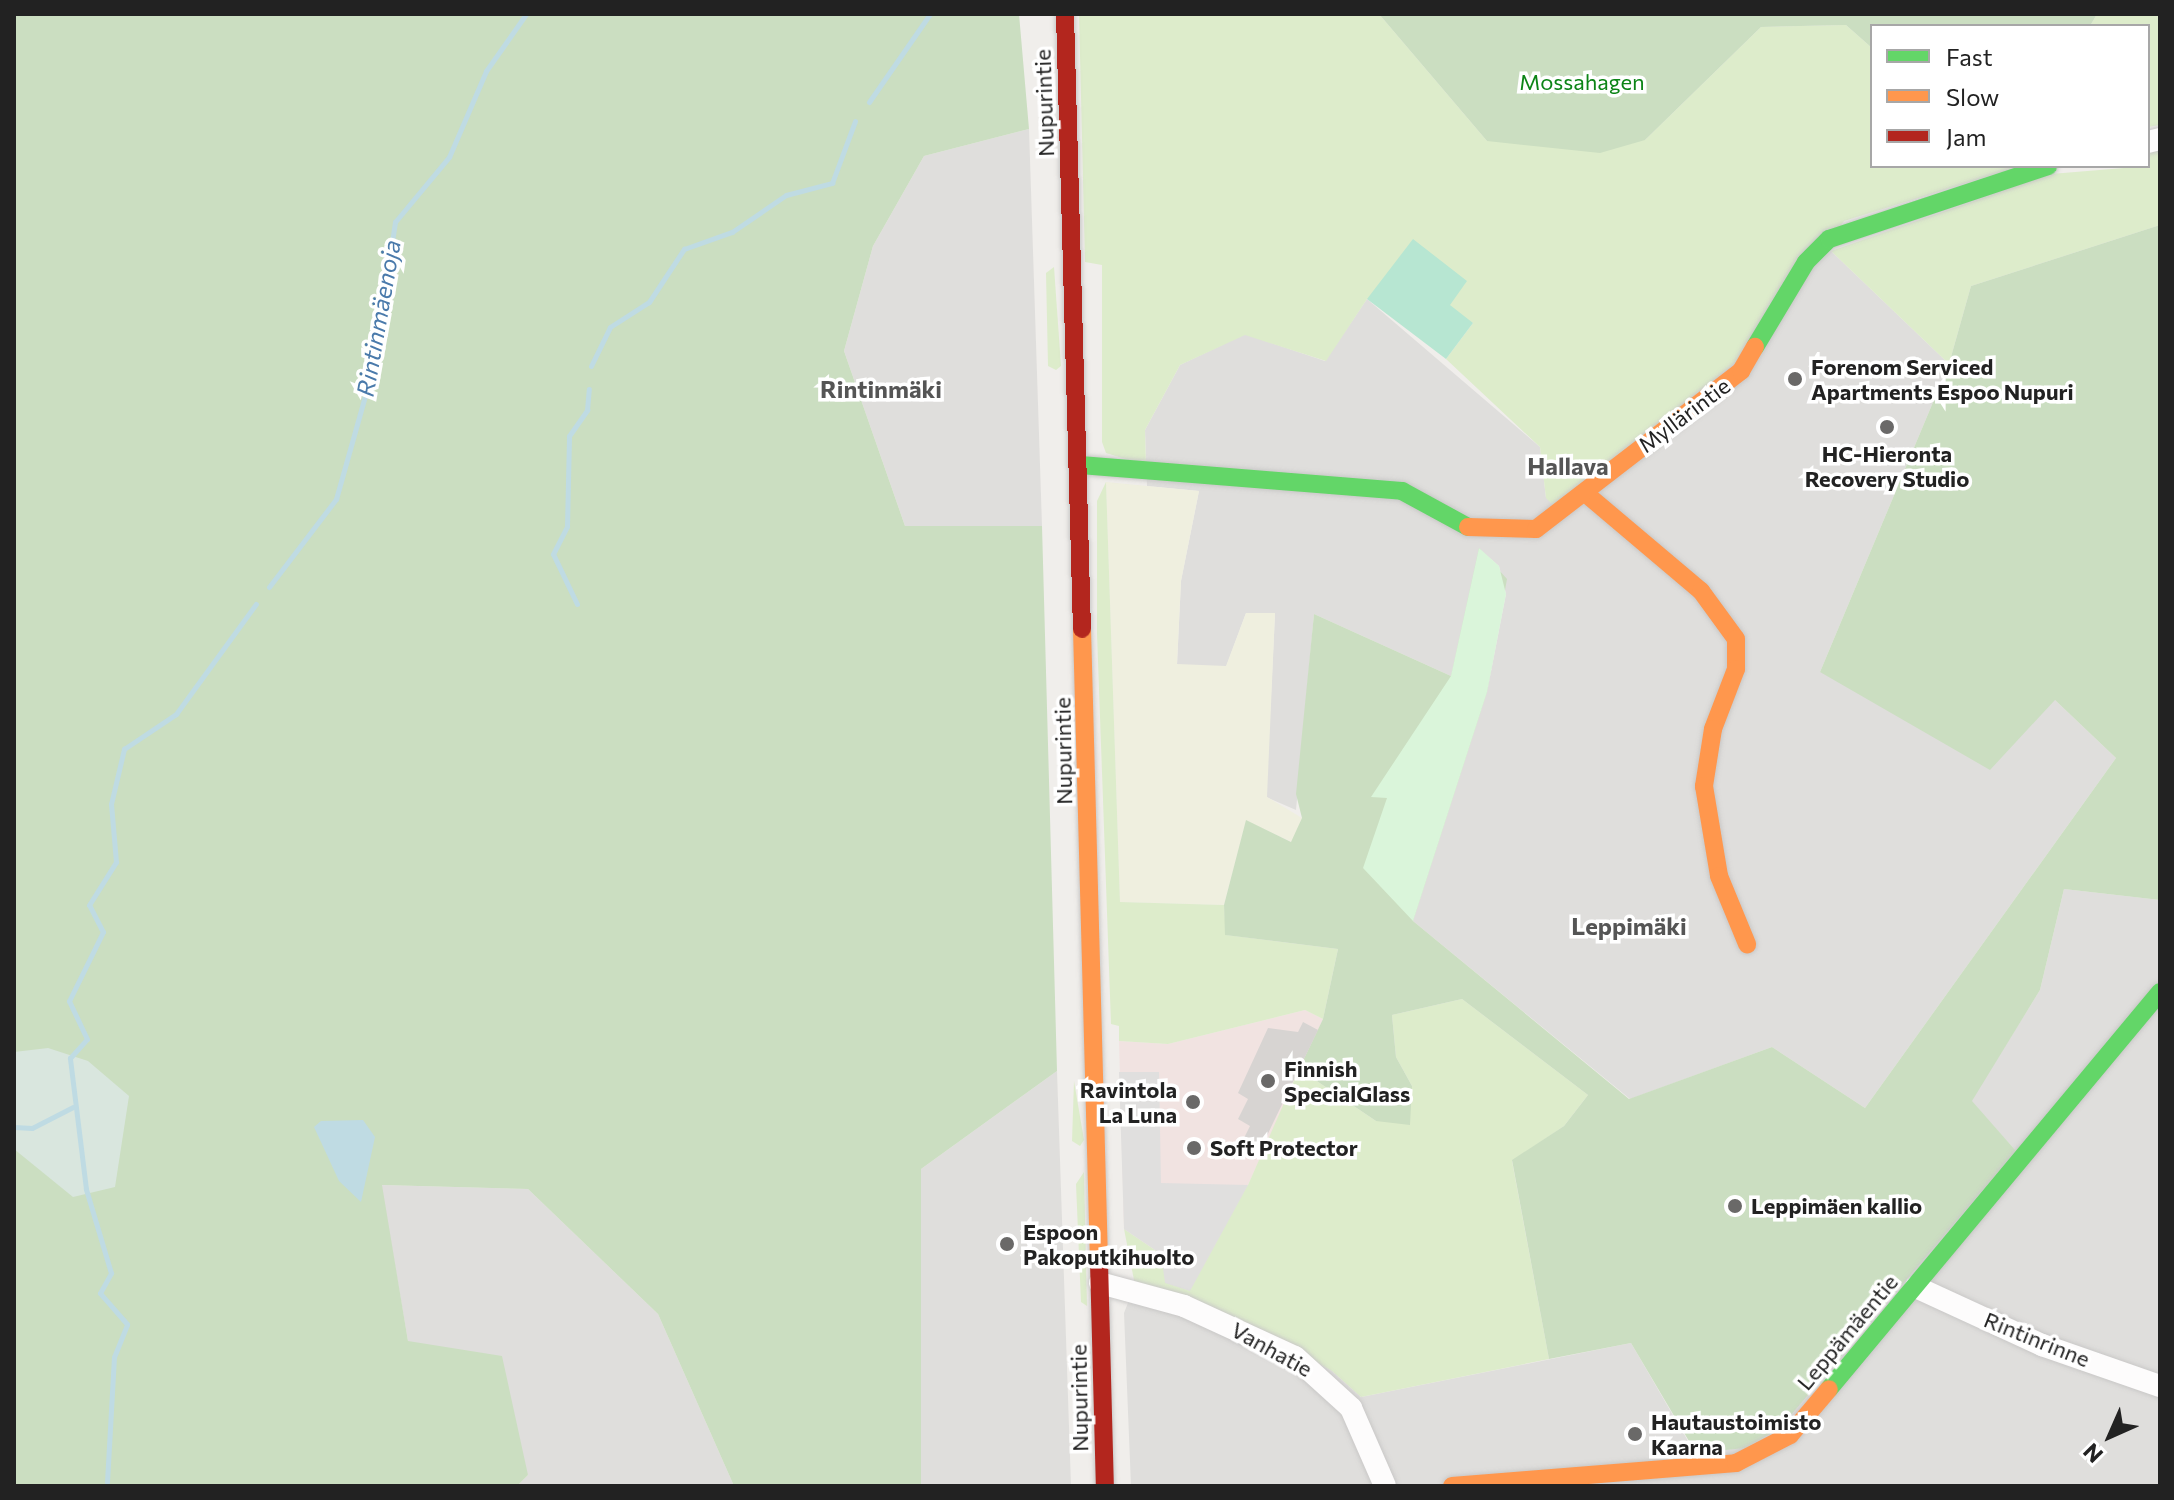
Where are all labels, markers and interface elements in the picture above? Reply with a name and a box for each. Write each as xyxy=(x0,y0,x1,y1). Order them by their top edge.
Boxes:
legend xyxy=(1870,24,2150,168)
text: Fast xyxy=(1946,42,1993,71)
street label: Nupurintie xyxy=(1029,49,1059,157)
park label: Mossahagen xyxy=(1519,69,1645,95)
text: Slow xyxy=(1946,82,1999,111)
text: Jam xyxy=(1946,122,1986,151)
water label: Rintinmäenoja xyxy=(350,237,406,399)
place label: Forenom Serviced Apartments Espoo Nupuri xyxy=(1811,353,2074,404)
marker: Forenom Serviced Apartments Espoo Nupuri xyxy=(1786,370,1804,388)
street label: Myllärintie xyxy=(1633,372,1735,458)
district label: Rintinmäki xyxy=(820,375,942,403)
marker: HC-Hieronta Recovery Studio xyxy=(1878,418,1896,436)
place label: HC-Hieronta Recovery Studio xyxy=(1805,440,1969,492)
district label: Hallava xyxy=(1527,452,1609,480)
street label: Nupurintie xyxy=(1049,697,1077,805)
district label: Leppimäki xyxy=(1571,912,1687,940)
place label: Finnish SpecialGlass xyxy=(1284,1055,1410,1106)
marker: Finnish SpecialGlass xyxy=(1259,1072,1277,1090)
place label: Ravintola La Luna xyxy=(1080,1076,1177,1128)
marker: Ravintola La Luna xyxy=(1184,1093,1202,1111)
place label: Soft Protector xyxy=(1210,1135,1358,1161)
marker: Soft Protector xyxy=(1185,1139,1203,1157)
place label: Leppimäen kallio xyxy=(1751,1193,1922,1219)
marker: Leppimäen kallio xyxy=(1726,1197,1744,1215)
place label: Espoon Pakoputkihuolto xyxy=(1023,1218,1194,1270)
marker: Espoon Pakoputkihuolto xyxy=(998,1235,1016,1253)
street label: Leppämäentie xyxy=(1791,1269,1903,1395)
street label: Rintinrinne xyxy=(1980,1306,2094,1372)
street label: Vanhatie xyxy=(1227,1316,1317,1382)
street label: Nupurintie xyxy=(1065,1344,1093,1452)
north arrow xyxy=(2070,1396,2150,1476)
place label: Hautaustoimisto Kaarna xyxy=(1651,1408,1821,1460)
marker: Hautaustoimisto Kaarna xyxy=(1626,1425,1644,1443)
text: N xyxy=(2077,1438,2108,1469)

